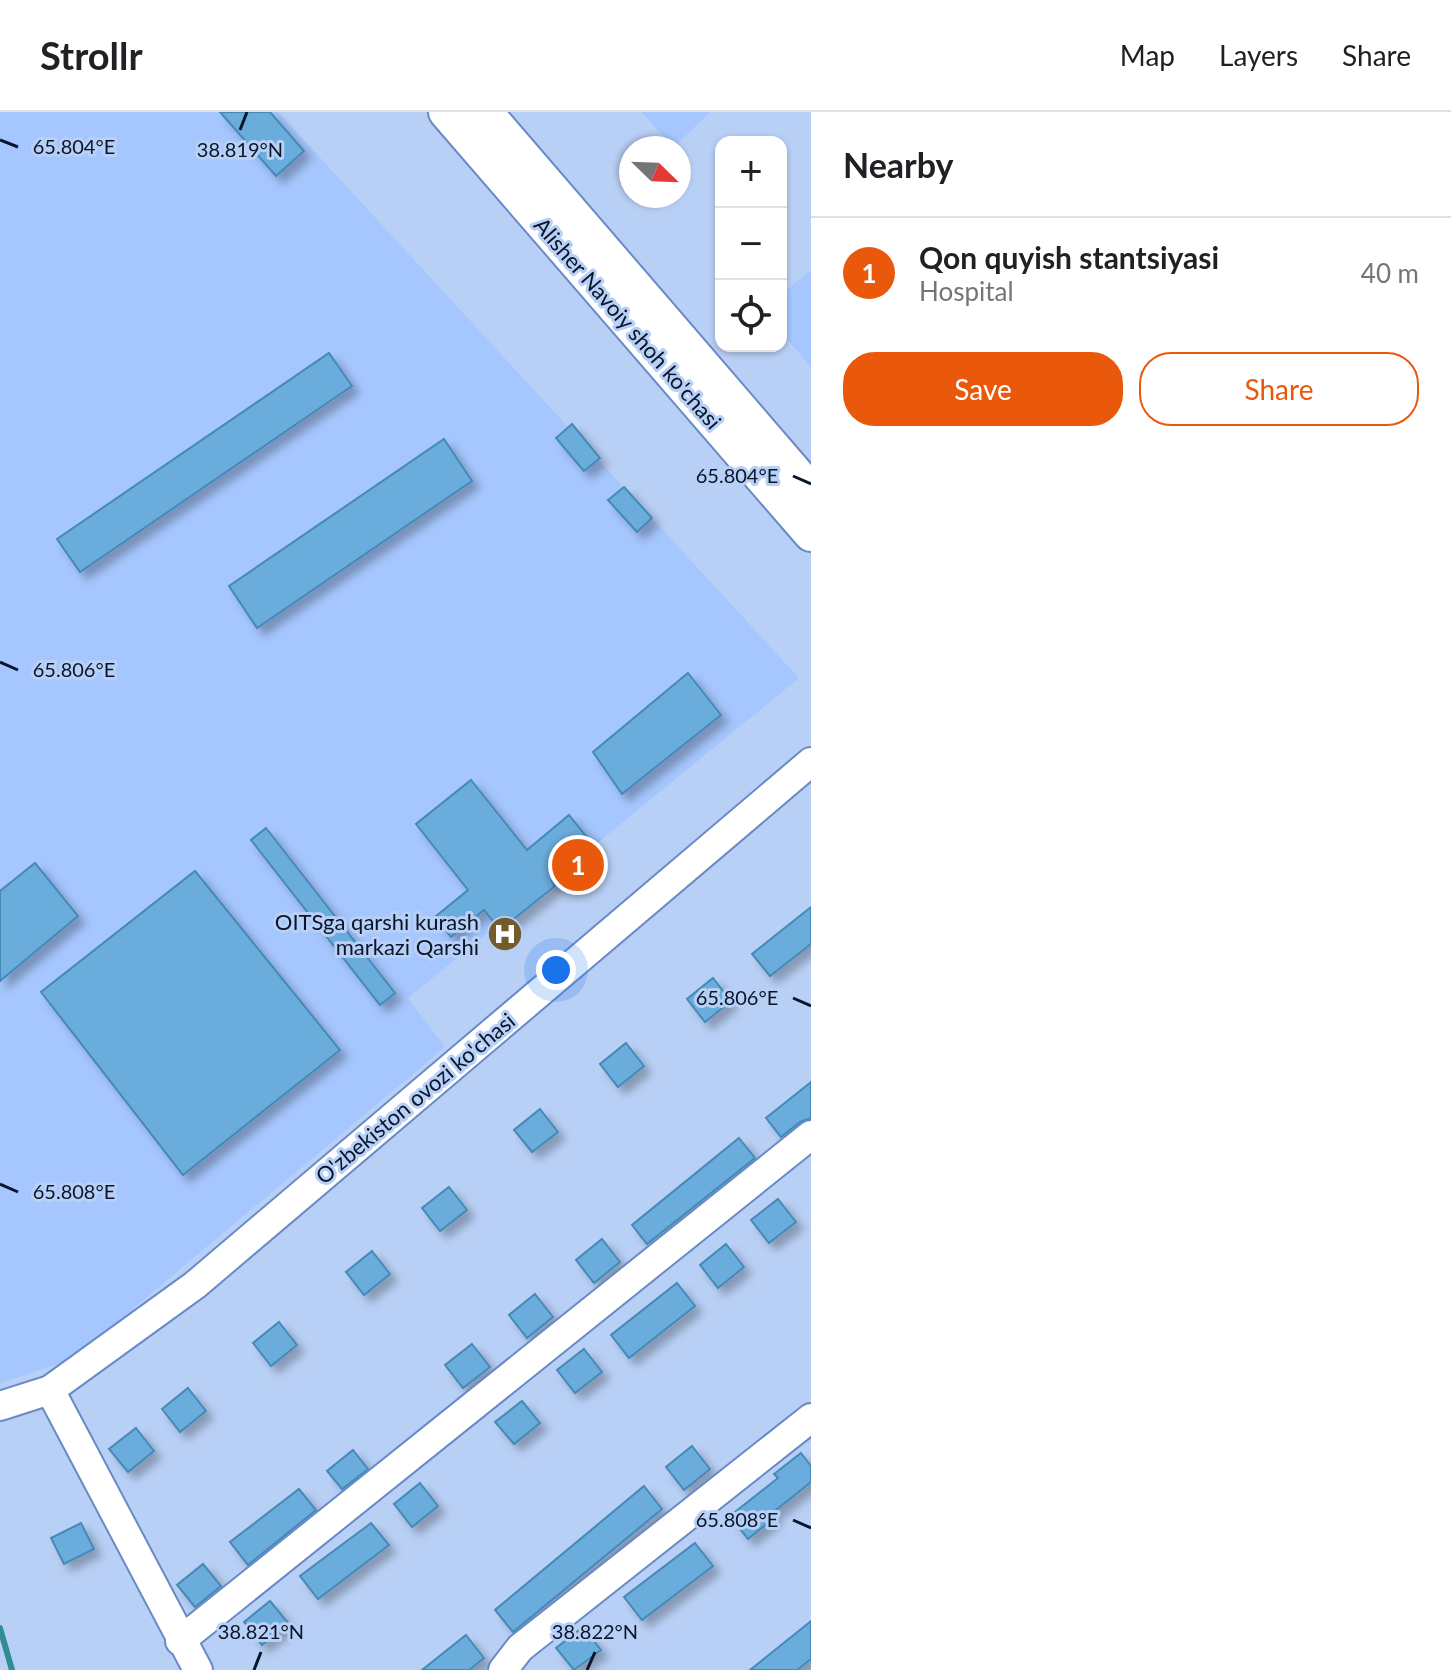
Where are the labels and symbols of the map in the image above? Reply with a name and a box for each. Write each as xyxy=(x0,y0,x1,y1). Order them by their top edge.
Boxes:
text: 65.804°E xyxy=(33,134,115,158)
north arrow xyxy=(619,136,691,208)
text: 38.819°N xyxy=(197,137,283,161)
street label: Alisher Navoiy shoh ko'chasi xyxy=(529,212,727,434)
text: 65.804°E xyxy=(696,463,778,487)
text: 65.806°E xyxy=(33,657,115,681)
pin: 1 xyxy=(552,835,604,895)
place label: OITSga qarshi kurash markazi Qarshi xyxy=(275,908,479,960)
hospital icon: OITSga qarshi kurash markazi Qarshi xyxy=(486,915,524,953)
your location xyxy=(536,950,576,990)
text: 65.806°E xyxy=(696,985,778,1009)
street label: O'zbekiston ovozi ko'chasi xyxy=(310,1007,520,1189)
text: 65.808°E xyxy=(33,1179,115,1203)
text: 65.808°E xyxy=(696,1507,778,1531)
text: 38.821°N xyxy=(218,1619,304,1643)
text: 38.822°N xyxy=(552,1619,638,1643)

